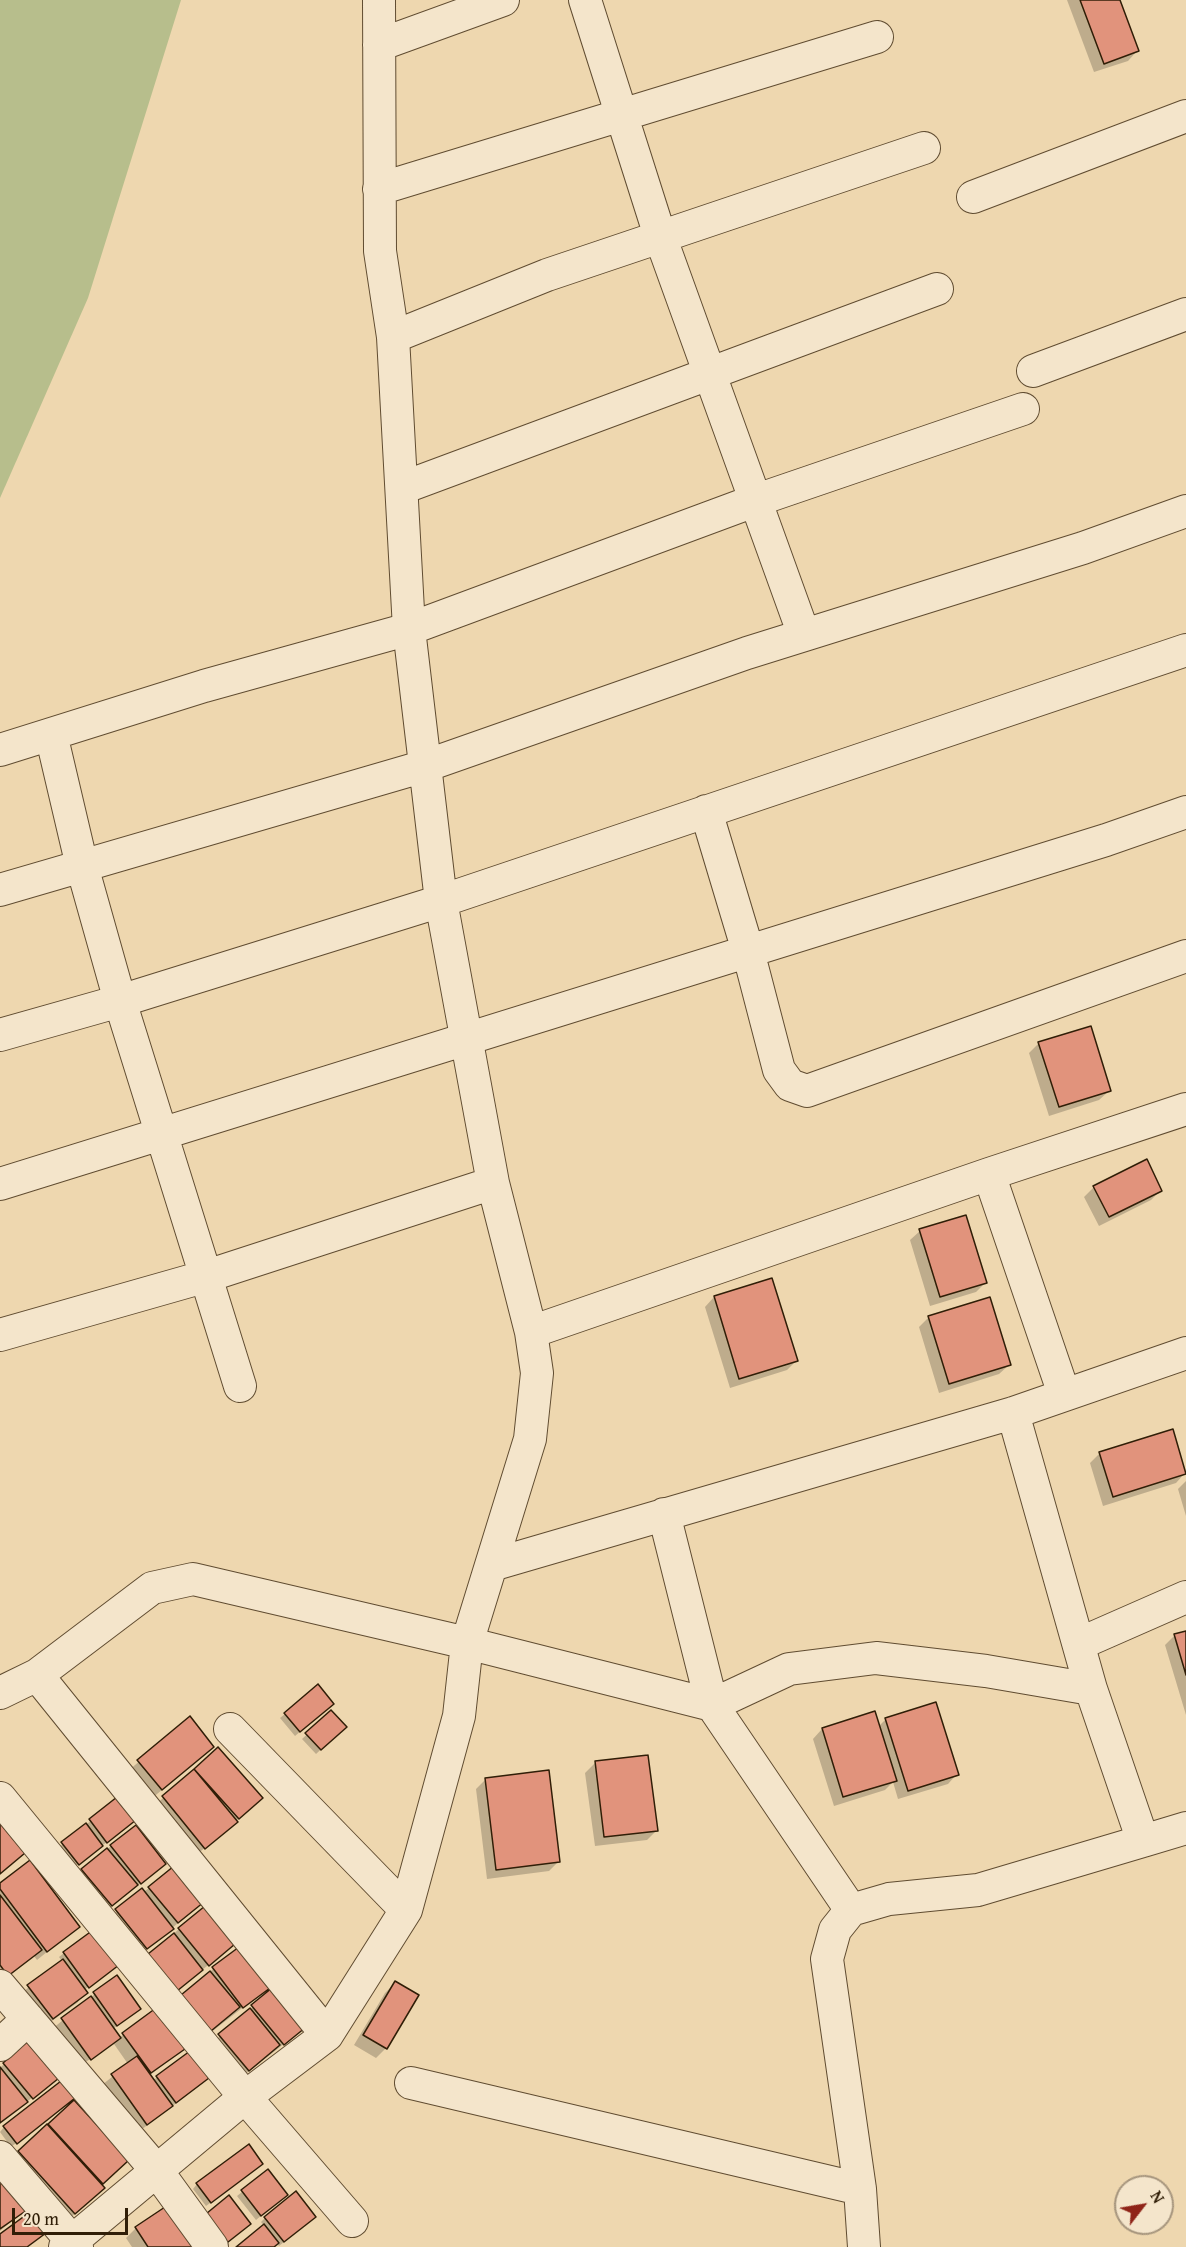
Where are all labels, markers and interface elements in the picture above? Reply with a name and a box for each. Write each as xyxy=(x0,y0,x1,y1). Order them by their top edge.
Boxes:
north arrow xyxy=(1114,2175,1174,2235)
text: N xyxy=(1145,2186,1171,2208)
scale bar xyxy=(15,2196,130,2234)
text: 20 m xyxy=(23,2205,59,2232)

